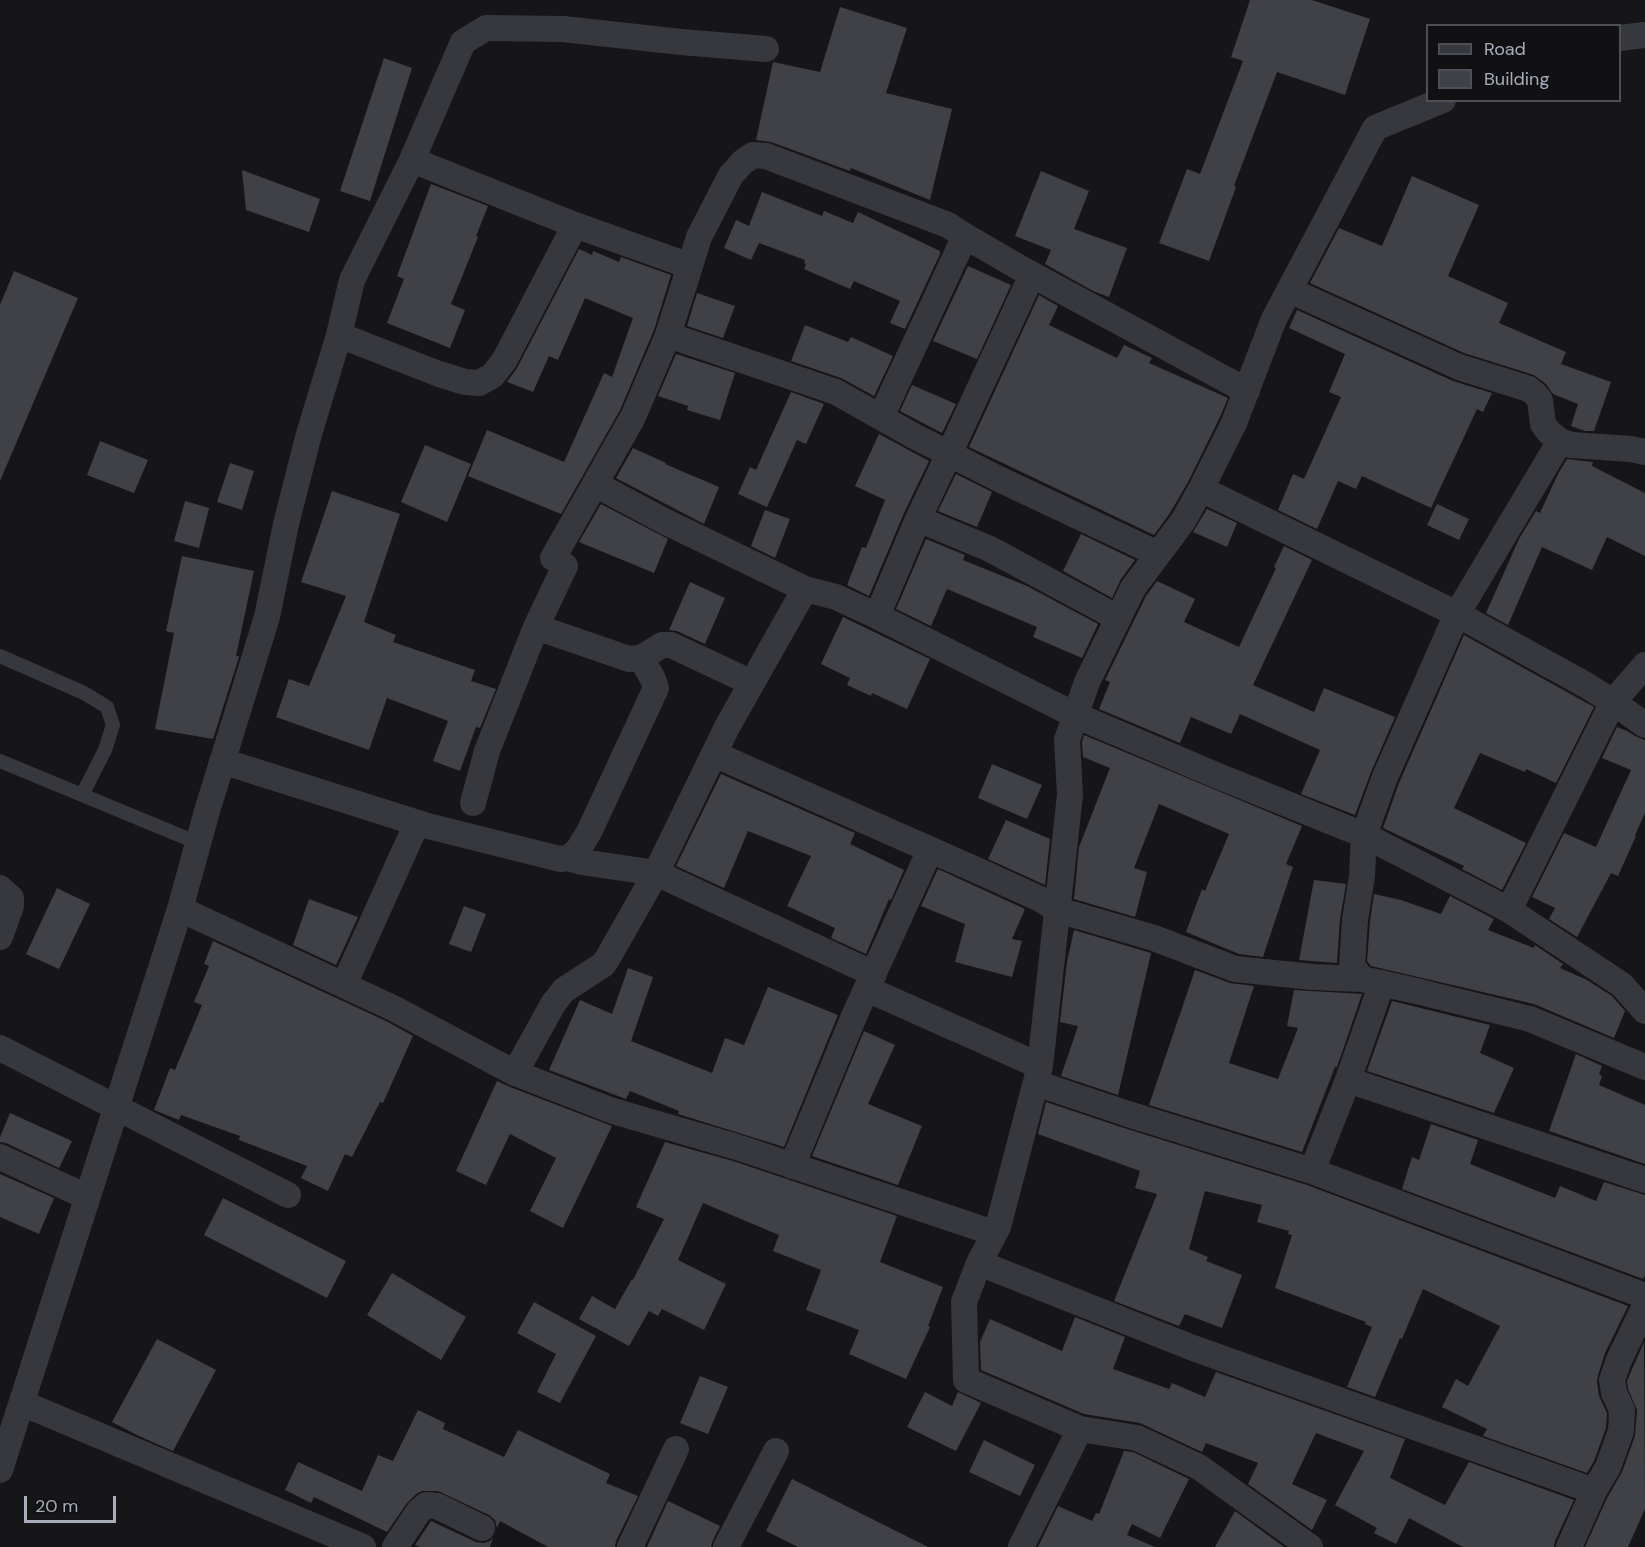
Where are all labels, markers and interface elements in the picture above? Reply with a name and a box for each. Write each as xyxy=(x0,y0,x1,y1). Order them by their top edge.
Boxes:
legend xyxy=(1426,24,1621,102)
text: Road xyxy=(1484,37,1526,61)
text: Building xyxy=(1484,67,1549,91)
scale bar xyxy=(27,1484,118,1522)
text: 20 m xyxy=(35,1494,78,1518)

